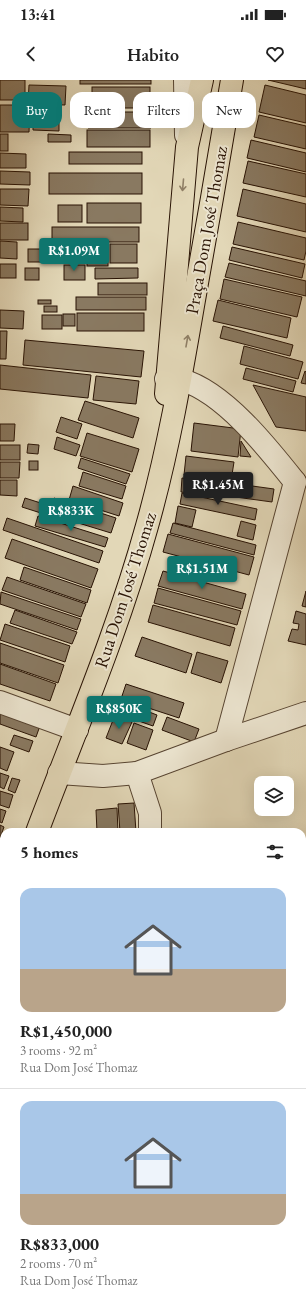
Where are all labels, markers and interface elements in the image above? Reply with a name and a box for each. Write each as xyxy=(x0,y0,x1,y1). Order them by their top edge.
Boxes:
text: 13:41 xyxy=(20,5,56,24)
icon: back xyxy=(20,43,42,65)
text: Habito xyxy=(127,43,179,66)
icon: heart xyxy=(264,43,286,65)
chip: Buy xyxy=(12,92,62,128)
chip: Rent xyxy=(70,92,125,128)
chip: Filters xyxy=(133,92,194,128)
chip: New xyxy=(202,92,256,128)
street label: Praça Dom José Thomaz xyxy=(180,144,232,316)
one-way arrow xyxy=(180,178,187,191)
pin: R$1.09M xyxy=(37,238,111,272)
text: R$1.09M xyxy=(48,242,100,259)
one-way arrow xyxy=(183,335,191,348)
pin: R$1.45M xyxy=(181,472,255,506)
text: R$1.45M xyxy=(192,476,244,493)
pin: R$833K xyxy=(38,498,104,532)
text: R$833K xyxy=(48,502,94,519)
street label: Rua Dom José Thomaz xyxy=(89,509,161,671)
pin: R$1.51M xyxy=(165,556,239,590)
text: R$1.51M xyxy=(176,560,228,577)
pin: R$850K xyxy=(86,696,152,730)
text: R$850K xyxy=(96,700,142,717)
map controls xyxy=(254,776,294,816)
button: layers xyxy=(254,776,294,816)
text: 5 homes xyxy=(20,841,78,863)
icon: filters xyxy=(264,841,286,863)
icon: home xyxy=(117,914,189,986)
text: R$1,450,000 xyxy=(20,1020,112,1042)
text: 3 rooms · 92 m² xyxy=(20,1042,97,1059)
text: Rua Dom José Thomaz xyxy=(20,1059,137,1076)
icon: home xyxy=(117,1127,189,1199)
text: R$833,000 xyxy=(20,1233,99,1255)
text: 2 rooms · 70 m² xyxy=(20,1255,97,1272)
text: Rua Dom José Thomaz xyxy=(20,1272,137,1289)

